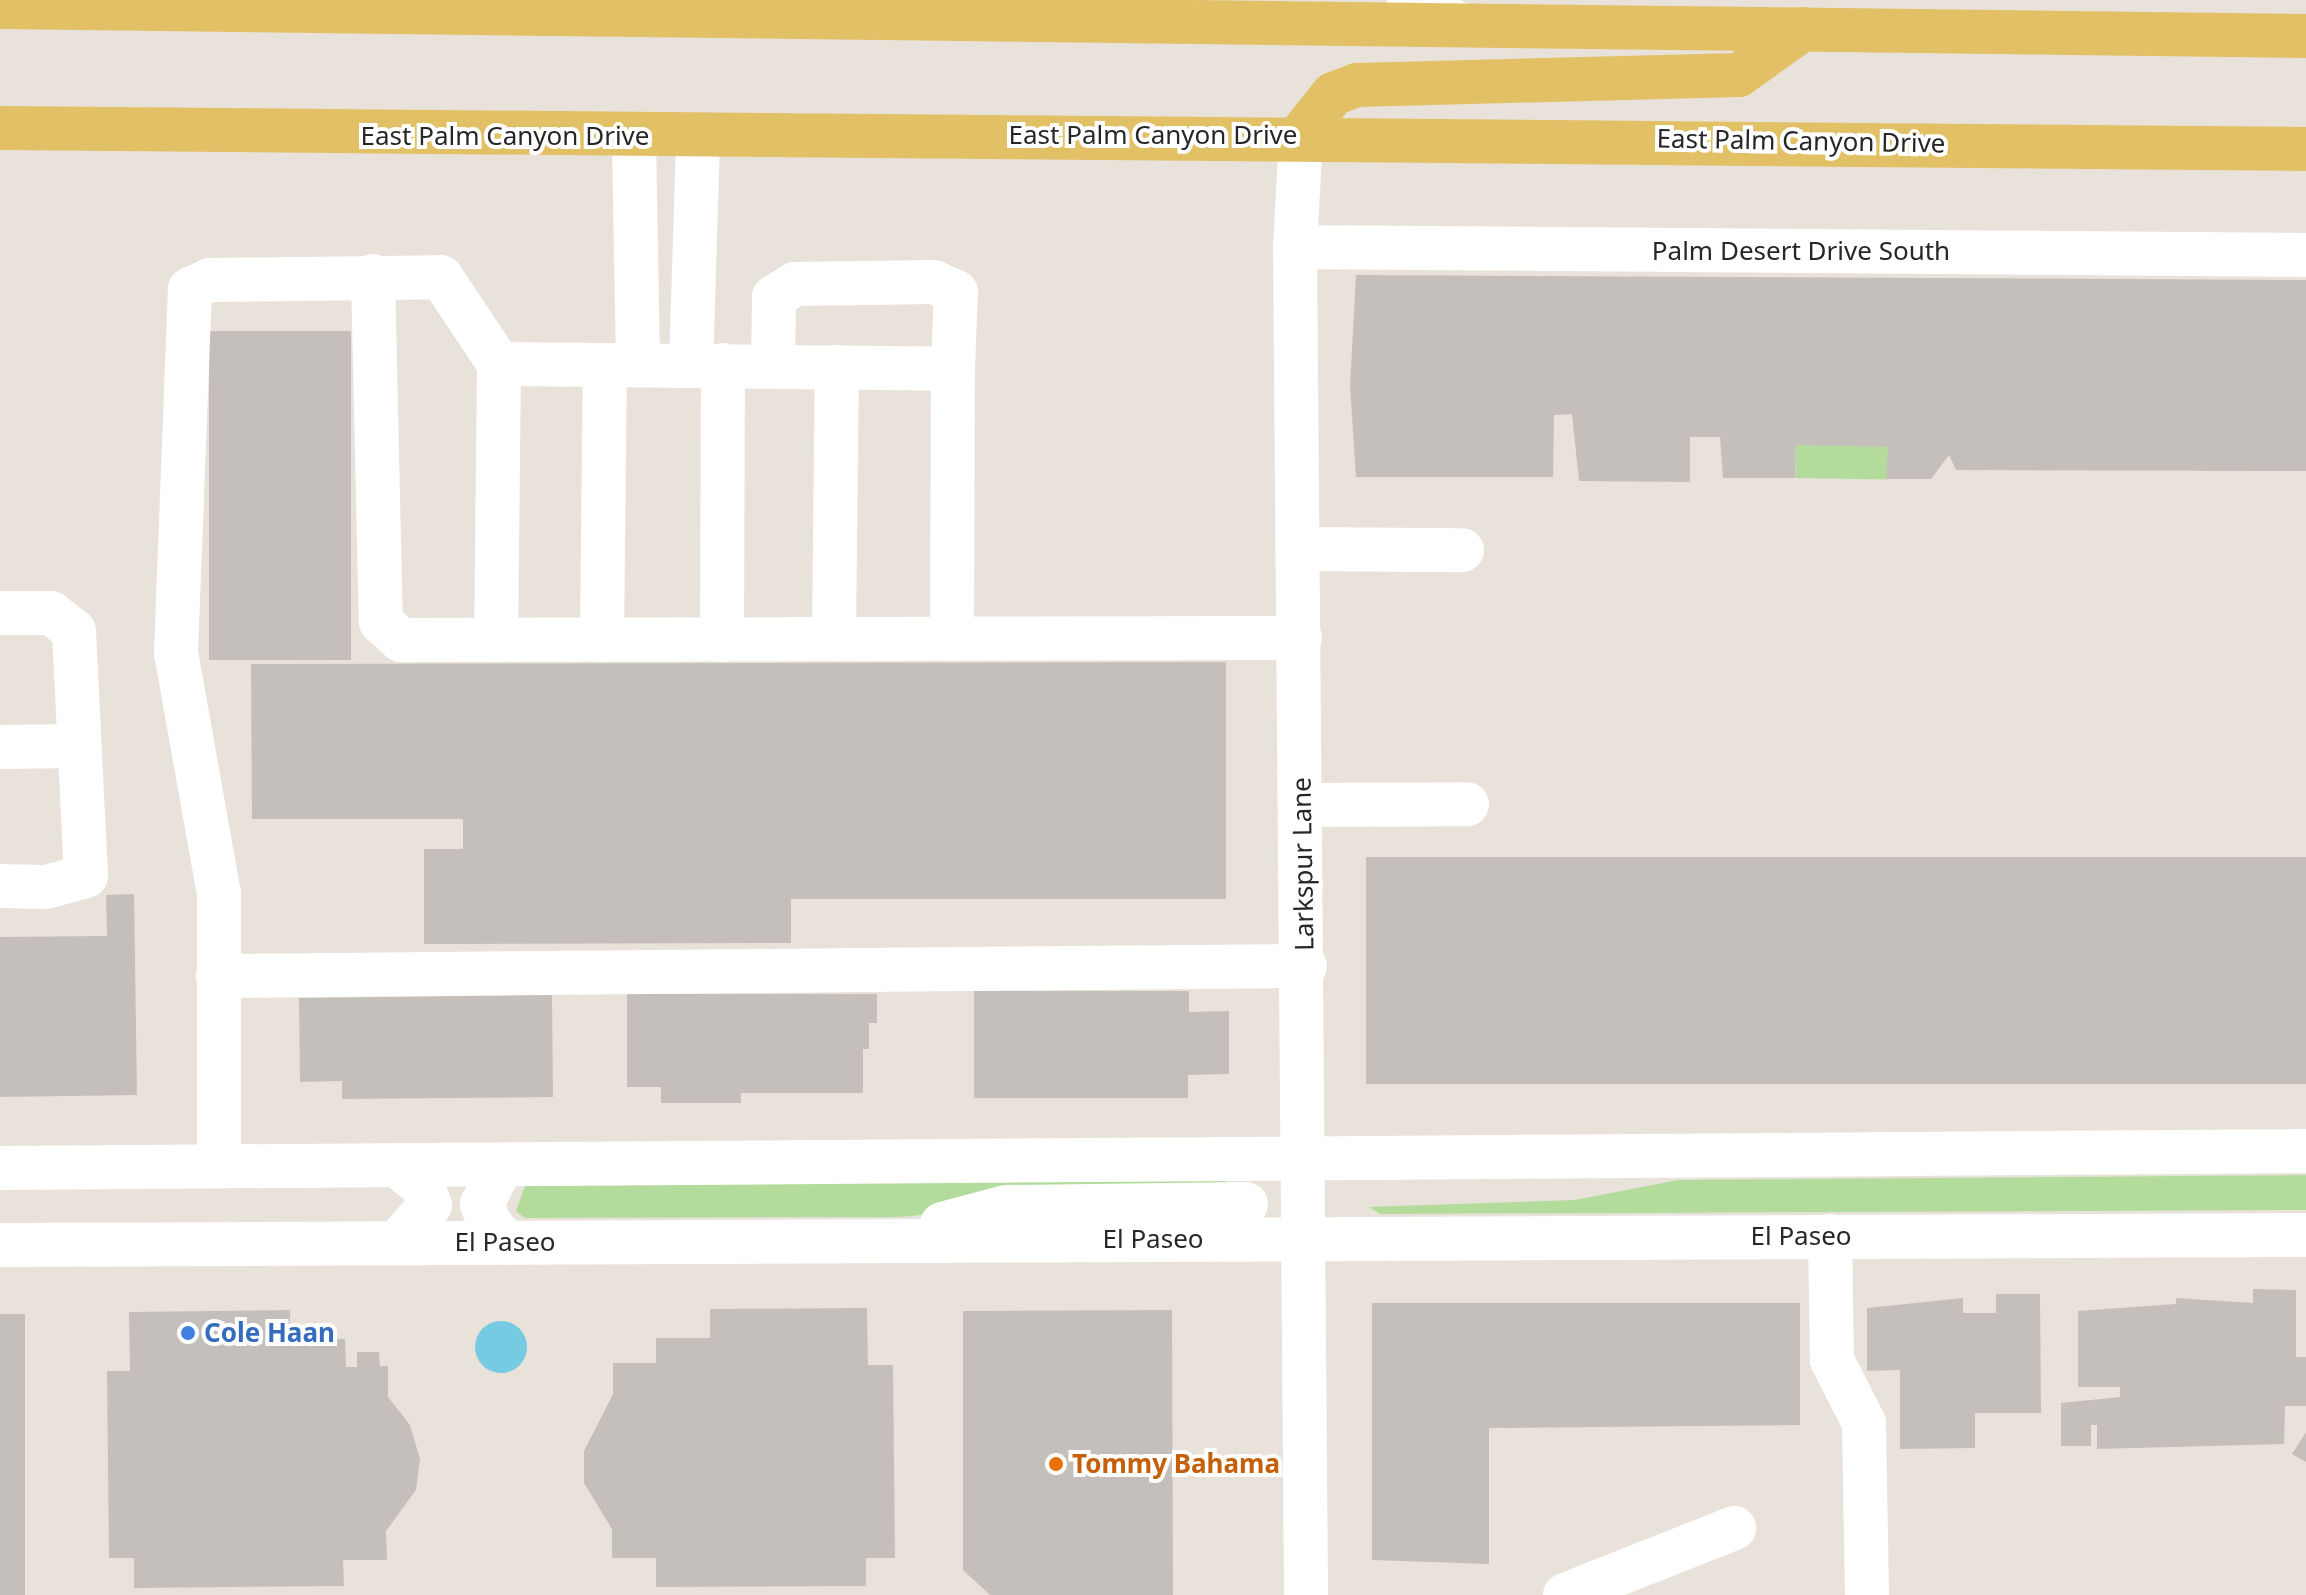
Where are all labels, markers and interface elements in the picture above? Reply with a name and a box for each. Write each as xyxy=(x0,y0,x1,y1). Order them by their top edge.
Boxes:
street label: East Palm Canyon Drive xyxy=(1009,119,1297,151)
street label: East Palm Canyon Drive xyxy=(361,120,649,152)
street label: East Palm Canyon Drive xyxy=(1656,123,1946,159)
street label: Palm Desert Drive South xyxy=(1652,235,1950,267)
street label: Larkspur Lane xyxy=(1286,777,1320,951)
street label: El Paseo xyxy=(1750,1220,1852,1252)
street label: El Paseo xyxy=(1102,1223,1204,1255)
street label: El Paseo xyxy=(454,1226,556,1258)
place label: Cole Haan xyxy=(204,1317,335,1349)
marker: Cole Haan xyxy=(179,1324,197,1342)
place label: Tommy Bahama xyxy=(1072,1448,1280,1480)
marker: Tommy Bahama xyxy=(1047,1455,1065,1473)

